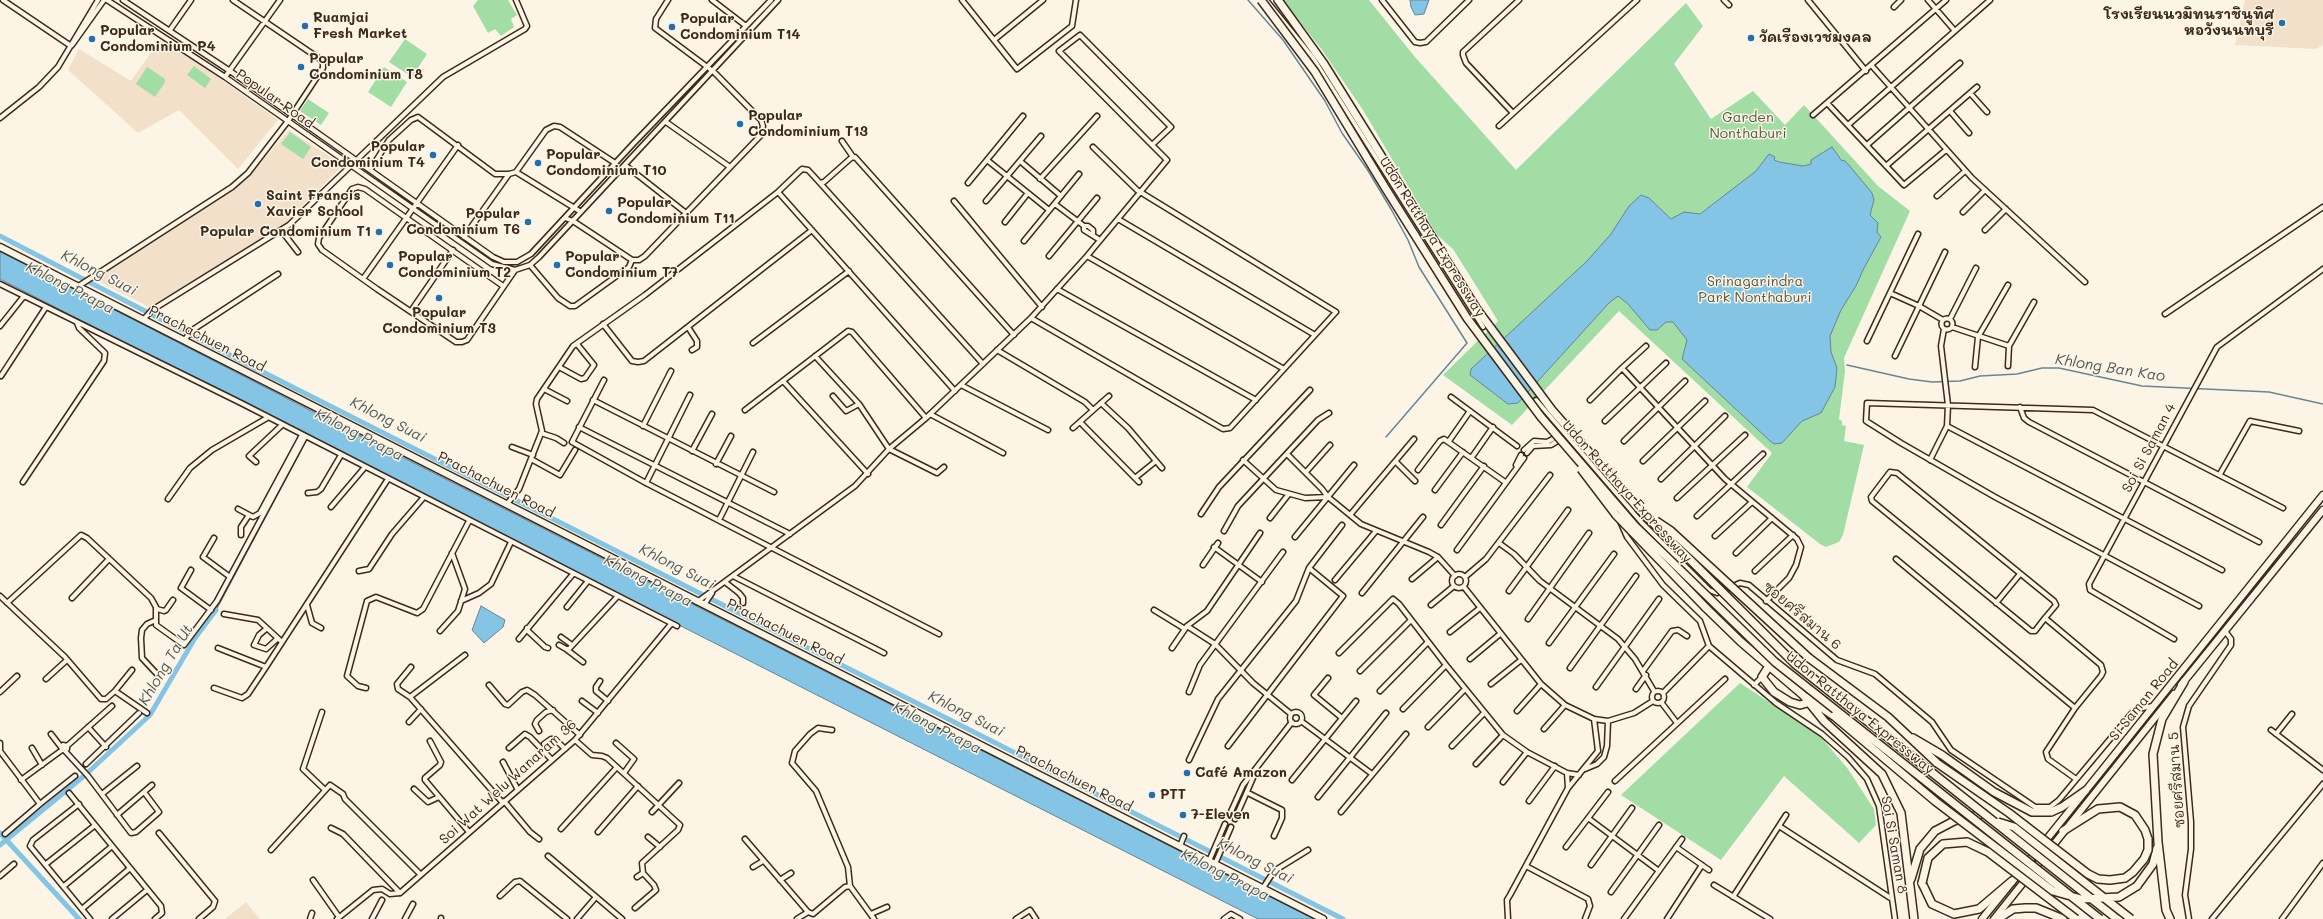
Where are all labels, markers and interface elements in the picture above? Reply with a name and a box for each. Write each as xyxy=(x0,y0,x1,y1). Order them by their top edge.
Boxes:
place label: โรงเรียนนวมิทนราชินูทิศ หอวังนนทบุรี xyxy=(2104,7,2274,40)
place label: Ruamjai Fresh Market xyxy=(313,10,407,42)
place label: Popular Condominium T14 xyxy=(680,11,800,44)
marker: โรงเรียนนวมิทนราชินูทิศ หอวังนนทบุรี xyxy=(2277,18,2287,28)
marker: Ruamjai Fresh Market xyxy=(300,21,310,31)
marker: Popular Condominium T14 xyxy=(667,22,677,32)
place label: Popular Condominium P4 xyxy=(100,23,216,56)
place label: วัดเรืองเวชมงคล xyxy=(1759,30,1872,46)
marker: วัดเรืองเวชมงคล xyxy=(1746,33,1756,43)
marker: Popular Condominium P4 xyxy=(87,34,97,44)
place label: Popular Condominium T8 xyxy=(309,51,423,84)
marker: Popular Condominium T8 xyxy=(296,62,306,72)
street label: Popular Road xyxy=(233,66,317,132)
place label: Popular Condominium T13 xyxy=(748,108,868,140)
park label: Garden Nonthaburi xyxy=(1709,110,1787,142)
marker: Popular Condominium T13 xyxy=(735,119,745,129)
place label: Popular Condominium T4 xyxy=(311,139,425,172)
place label: Popular Condominium T10 xyxy=(546,147,667,180)
marker: Popular Condominium T4 xyxy=(428,150,438,160)
street label: Udon Ratthaya Expressway xyxy=(1376,154,1488,320)
marker: Popular Condominium T10 xyxy=(533,158,543,168)
place label: Saint Francis Xavier School xyxy=(266,188,363,220)
place label: Popular Condominium T11 xyxy=(617,195,735,228)
marker: Saint Francis Xavier School xyxy=(253,199,263,209)
place label: Popular Condominium T6 xyxy=(406,206,520,238)
marker: Popular Condominium T11 xyxy=(604,206,614,216)
marker: Popular Condominium T6 xyxy=(523,217,533,227)
place label: Popular Condominium T1 xyxy=(200,224,371,240)
marker: Popular Condominium T1 xyxy=(374,227,384,237)
water label: Khlong Suai xyxy=(58,246,140,300)
place label: Popular Condominium T2 xyxy=(398,249,511,282)
place label: Popular Condominium T7 xyxy=(565,249,678,282)
water label: Khlong Prapa xyxy=(23,258,117,318)
marker: Popular Condominium T2 xyxy=(385,260,395,270)
marker: Popular Condominium T7 xyxy=(552,260,562,270)
park label: Srinagarindra Park Nonthaburi xyxy=(1698,274,1812,306)
marker: Popular Condominium T3 xyxy=(434,293,444,303)
street label: Prachachuen Road xyxy=(146,302,268,376)
place label: Popular Condominium T3 xyxy=(382,305,496,338)
water label: Khlong Ban Kao xyxy=(2054,350,2166,386)
water label: Khlong Suai xyxy=(347,393,429,447)
street label: Soi Si Saman 4 xyxy=(2118,401,2180,495)
water label: Khlong Prapa xyxy=(312,405,406,465)
street label: Udon Ratthaya Expressway xyxy=(1559,417,1695,567)
street label: Prachachuen Road xyxy=(435,448,557,522)
water label: Khlong Suai xyxy=(636,540,718,594)
water label: Khlong Prapa xyxy=(601,551,695,611)
street label: ซอยศรีสมาน 6 xyxy=(1759,578,1845,654)
street label: Prachachuen Road xyxy=(724,595,846,669)
water label: Khlong Ta Ut xyxy=(135,621,197,709)
street label: Udon Ratthaya Expressway xyxy=(1782,648,1938,778)
street label: Si Saman Road xyxy=(2106,656,2182,744)
water label: Khlong Suai xyxy=(925,687,1007,741)
water label: Khlong Prapa xyxy=(890,698,984,758)
street label: Soi Wat Welu Wanaram 36 xyxy=(436,716,580,848)
street label: ซอยศรีสมาน 5 xyxy=(2165,731,2189,829)
street label: Prachachuen Road xyxy=(1013,742,1135,816)
place label: Café Amazon xyxy=(1195,765,1287,781)
marker: Café Amazon xyxy=(1182,768,1192,778)
place label: PTT xyxy=(1160,787,1186,803)
marker: PTT xyxy=(1147,790,1157,800)
street label: Soi Si Saman 8 xyxy=(1877,795,1911,895)
place label: 7-Eleven xyxy=(1191,807,1250,823)
marker: 7-Eleven xyxy=(1178,810,1188,820)
water label: Khlong Suai xyxy=(1214,834,1296,888)
water label: Khlong Prapa xyxy=(1178,845,1272,905)

